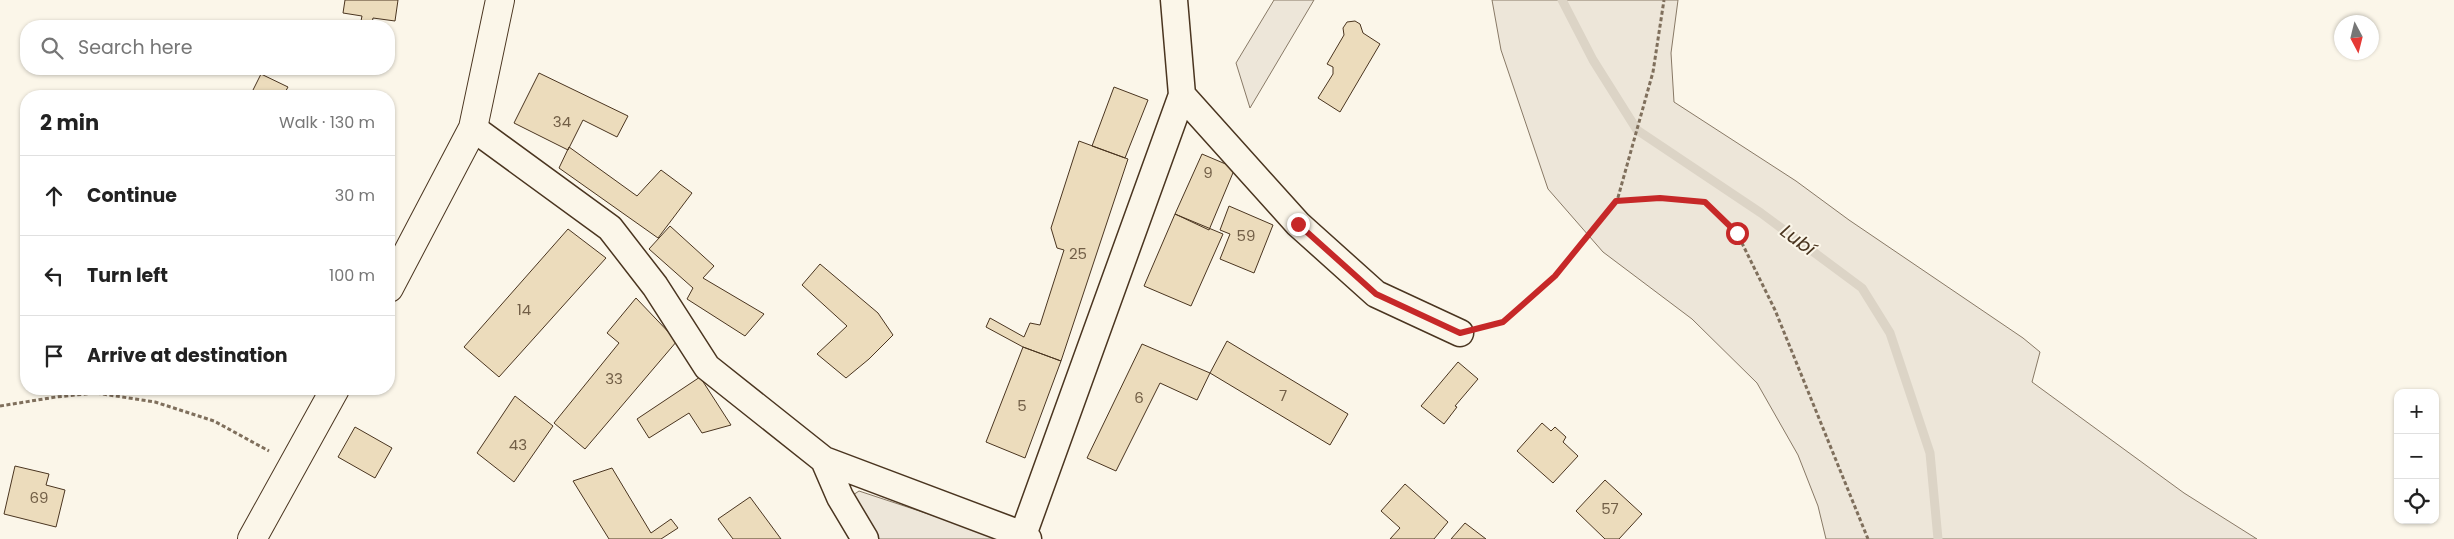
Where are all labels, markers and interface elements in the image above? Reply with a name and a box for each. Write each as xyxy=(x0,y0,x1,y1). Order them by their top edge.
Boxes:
north arrow xyxy=(2334,15,2379,60)
search box xyxy=(20,20,395,75)
icon: search xyxy=(38,34,66,62)
text: Search here xyxy=(78,34,192,61)
text: 2 min xyxy=(40,108,99,137)
text: Walk · 130 m xyxy=(279,111,375,134)
house number: 34 xyxy=(553,111,571,132)
house number: 9 xyxy=(1203,162,1213,183)
icon: ahead xyxy=(40,182,68,210)
text: Continue xyxy=(87,182,177,209)
text: 30 m xyxy=(335,184,375,207)
route end xyxy=(1287,213,1310,236)
water label: Lubí xyxy=(1775,218,1822,263)
route start xyxy=(1726,222,1749,245)
house number: 59 xyxy=(1237,225,1255,246)
house number: 25 xyxy=(1069,243,1087,264)
icon: left xyxy=(40,262,68,290)
text: Turn left xyxy=(87,262,168,289)
text: 100 m xyxy=(329,264,375,287)
house number: 14 xyxy=(517,299,531,320)
icon: arrive xyxy=(40,342,68,370)
text: Arrive at destination xyxy=(87,342,288,369)
house number: 33 xyxy=(605,368,623,389)
house number: 7 xyxy=(1279,385,1287,406)
house number: 6 xyxy=(1134,387,1144,408)
map controls xyxy=(2394,389,2439,524)
button: + xyxy=(2394,389,2439,434)
house number: 5 xyxy=(1017,395,1027,416)
house number: 43 xyxy=(509,434,527,455)
button: − xyxy=(2394,434,2439,479)
button: locate xyxy=(2394,479,2439,524)
house number: 69 xyxy=(30,487,48,508)
house number: 57 xyxy=(1601,498,1619,519)

